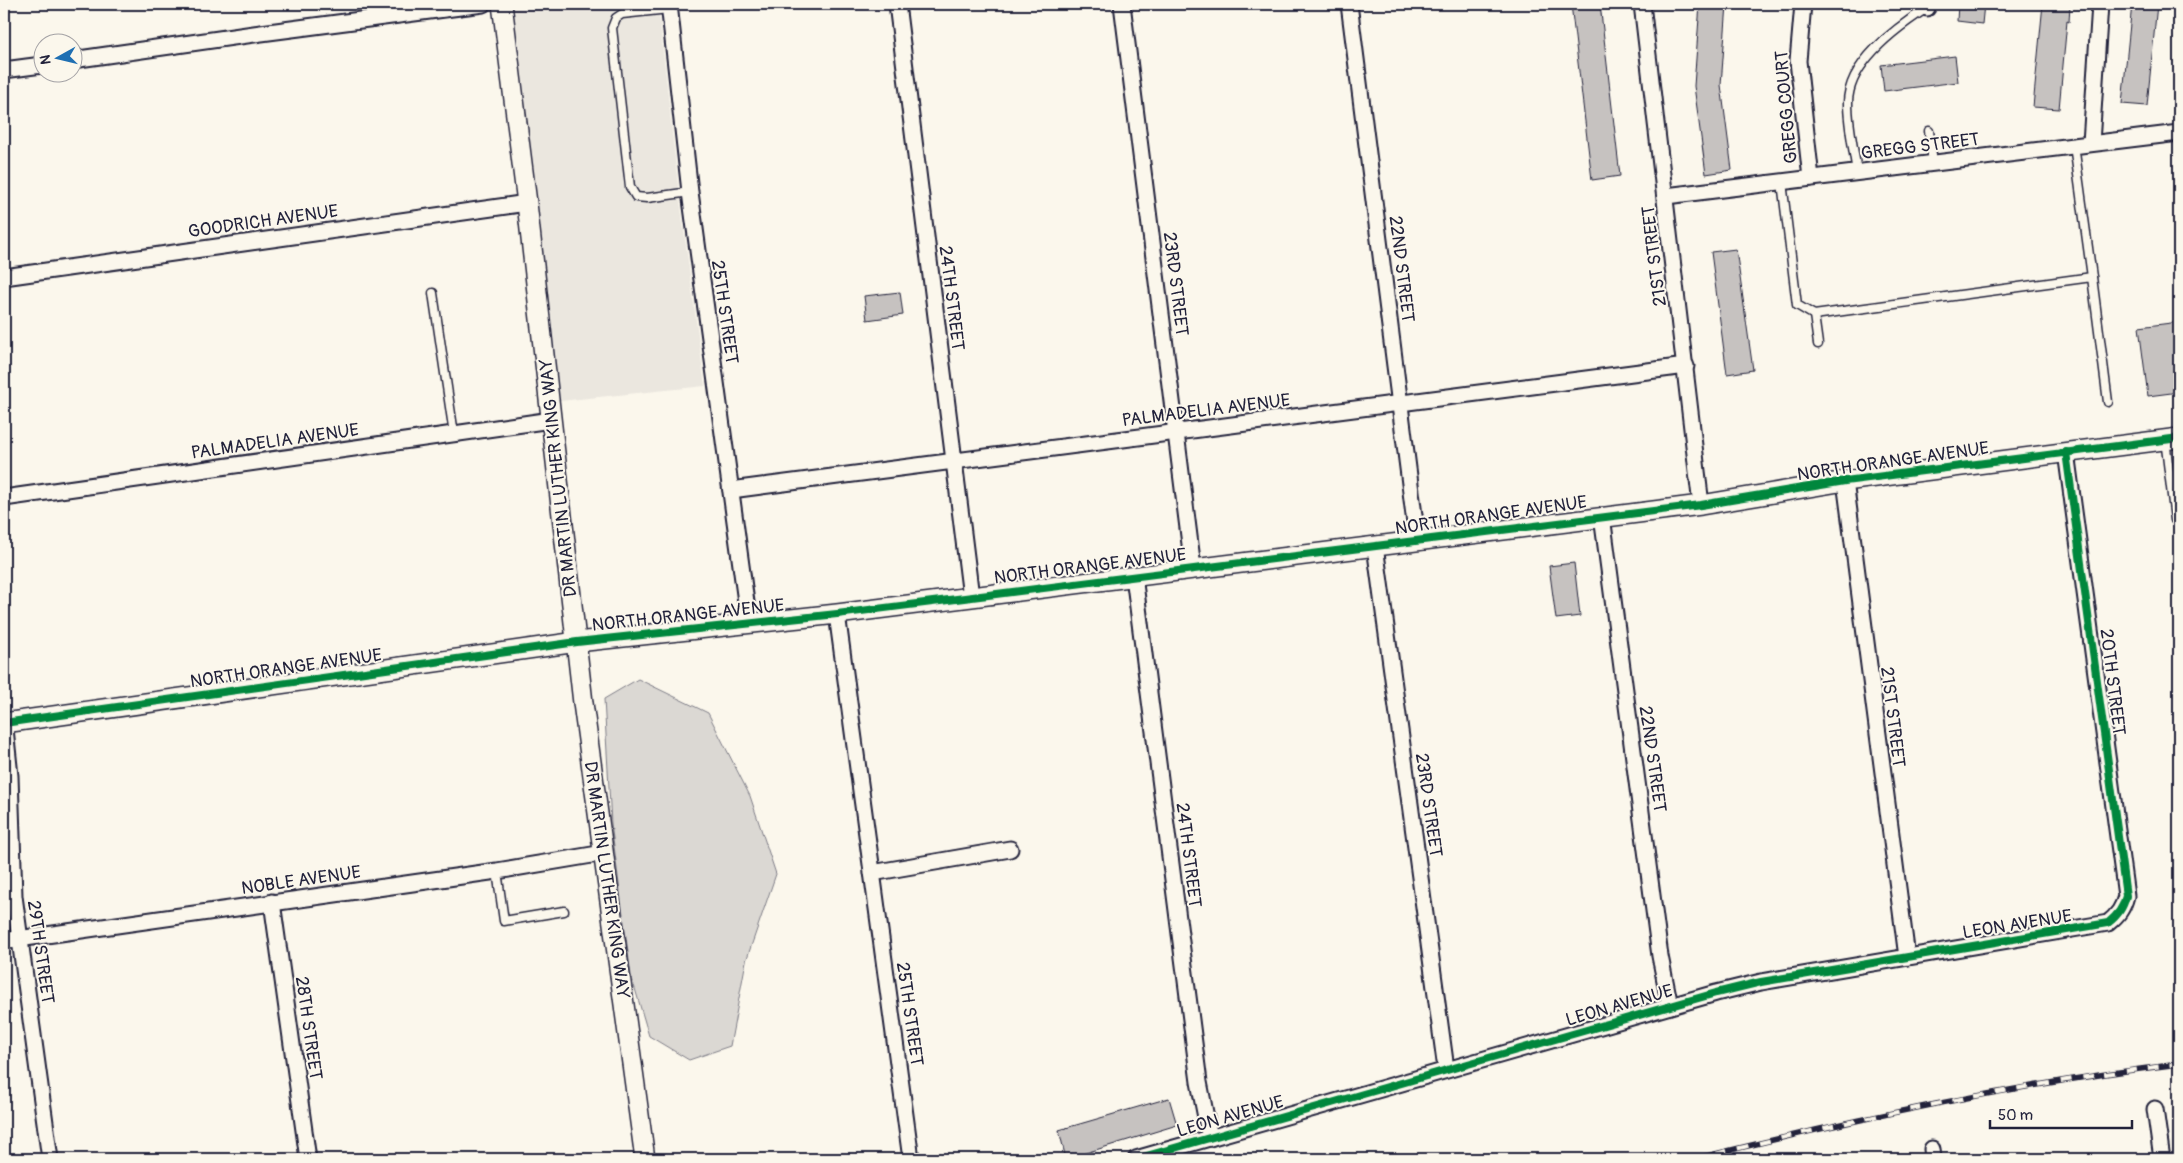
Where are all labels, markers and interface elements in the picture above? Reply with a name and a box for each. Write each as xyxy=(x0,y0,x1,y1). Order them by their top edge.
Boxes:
north arrow xyxy=(32,32,82,82)
street label: GREGG COURT xyxy=(1770,49,1803,165)
text: N xyxy=(37,54,55,66)
street label: GREGG STREET xyxy=(1860,128,1981,165)
street label: GOODRICH AVENUE xyxy=(187,200,340,243)
street label: 21ST STREET xyxy=(1637,204,1672,308)
street label: 22ND STREET xyxy=(1384,215,1419,324)
street label: 23RD STREET xyxy=(1158,231,1193,337)
street label: 24TH STREET xyxy=(934,244,969,352)
street label: 25TH STREET xyxy=(706,259,743,366)
street label: DR MARTIN LUTHER KING WAY xyxy=(534,357,582,598)
street label: PALMADELIA AVENUE xyxy=(1121,389,1291,432)
street label: PALMADELIA AVENUE xyxy=(190,418,360,465)
street label: NORTH ORANGE AVENUE xyxy=(1796,437,1990,486)
street label: NORTH ORANGE AVENUE xyxy=(1394,491,1588,540)
street label: NORTH ORANGE AVENUE xyxy=(993,543,1187,590)
street label: NORTH ORANGE AVENUE xyxy=(591,594,785,637)
street label: 20TH STREET xyxy=(2095,627,2130,737)
street label: NORTH ORANGE AVENUE xyxy=(189,644,383,693)
street label: 21ST STREET xyxy=(1875,665,1910,769)
street label: 22ND STREET xyxy=(1634,704,1671,814)
street label: 23RD STREET xyxy=(1410,752,1447,859)
street label: DR MARTIN LUTHER KING WAY xyxy=(578,760,635,1001)
street label: 24TH STREET xyxy=(1171,801,1206,909)
street label: NOBLE AVENUE xyxy=(240,861,362,900)
street label: 29TH STREET xyxy=(22,899,59,1005)
street label: LEON AVENUE xyxy=(1961,905,2073,944)
street label: 25TH STREET xyxy=(891,961,928,1068)
street label: 28TH STREET xyxy=(290,975,327,1081)
street label: LEON AVENUE xyxy=(1563,979,1675,1032)
street label: LEON AVENUE xyxy=(1174,1090,1286,1143)
scale bar xyxy=(1990,1098,2133,1130)
text: 50 m xyxy=(1998,1106,2033,1125)

